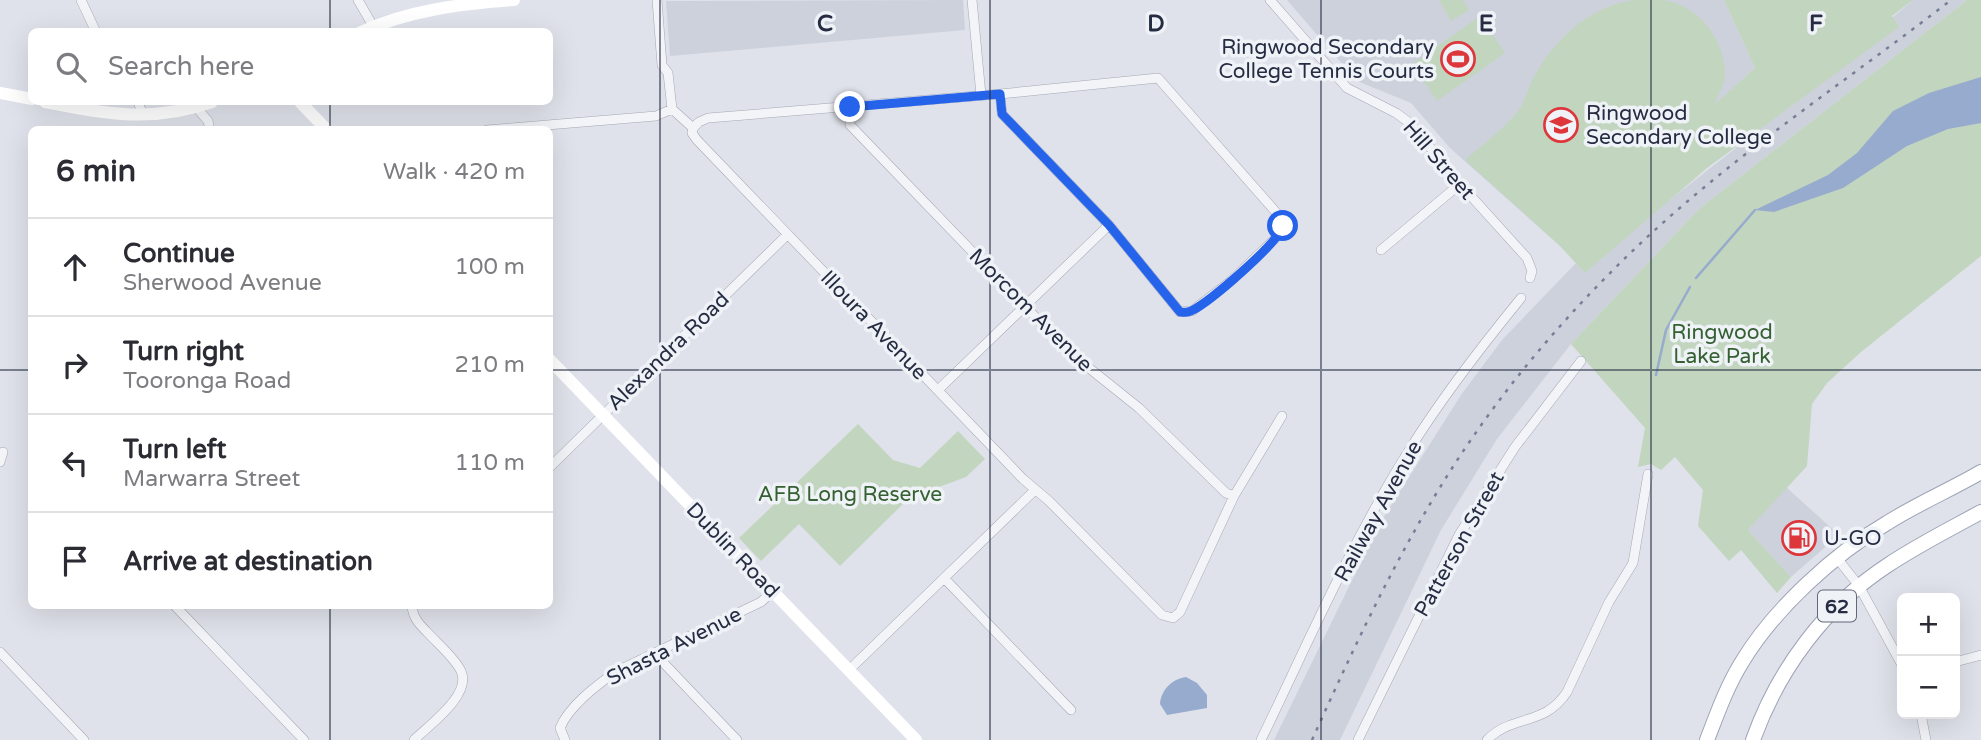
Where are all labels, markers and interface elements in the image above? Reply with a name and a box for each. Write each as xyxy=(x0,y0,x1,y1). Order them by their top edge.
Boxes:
text: C xyxy=(817,10,833,38)
text: D xyxy=(1147,10,1165,38)
text: E xyxy=(1479,10,1493,38)
text: F xyxy=(1809,10,1823,38)
search box xyxy=(28,28,553,105)
place label: Ringwood Secondary College Tennis Courts xyxy=(1218,35,1434,84)
sports icon: Ringwood Secondary College Tennis Courts xyxy=(1439,40,1477,78)
icon: search xyxy=(52,48,90,86)
text: Search here xyxy=(108,51,254,82)
route end xyxy=(834,91,865,122)
place label: Ringwood Secondary College xyxy=(1586,101,1772,150)
school or university icon: Ringwood Secondary College xyxy=(1542,106,1580,144)
street label: Hill Street xyxy=(1397,116,1480,205)
text: 6 min xyxy=(56,153,136,190)
text: Walk · 420 m xyxy=(383,158,525,186)
route start xyxy=(1267,210,1298,241)
text: Continue xyxy=(123,238,235,269)
street label: Morcom Avenue xyxy=(964,243,1098,377)
icon: ahead xyxy=(56,248,94,286)
text: 100 m xyxy=(455,253,525,281)
street label: Illoura Avenue xyxy=(815,265,932,385)
text: Sherwood Avenue xyxy=(123,269,322,297)
street label: Alexandra Road xyxy=(602,287,735,416)
park label: Ringwood Lake Park xyxy=(1671,320,1773,369)
text: Turn right xyxy=(123,336,244,367)
icon: right xyxy=(56,346,94,384)
text: 210 m xyxy=(455,351,525,379)
text: Tooronga Road xyxy=(123,367,291,395)
text: Turn left xyxy=(123,434,226,465)
street label: Railway Avenue xyxy=(1329,436,1428,586)
icon: left xyxy=(56,444,94,482)
text: 110 m xyxy=(455,449,525,477)
text: Marwarra Street xyxy=(123,465,300,493)
street label: Patterson Street xyxy=(1409,467,1510,621)
park label: AFB Long Reserve xyxy=(758,482,942,507)
street label: Dublin Road xyxy=(681,497,784,603)
fuel station icon: U-GO xyxy=(1780,519,1818,557)
place label: U-GO xyxy=(1824,526,1881,551)
icon: arrive xyxy=(56,542,94,580)
text: Arrive at destination xyxy=(123,546,373,577)
road number: 62 xyxy=(1818,590,1856,622)
map controls xyxy=(1897,593,1960,719)
button: + xyxy=(1897,593,1960,656)
street label: Shasta Avenue xyxy=(603,602,746,691)
button: − xyxy=(1897,656,1960,719)

